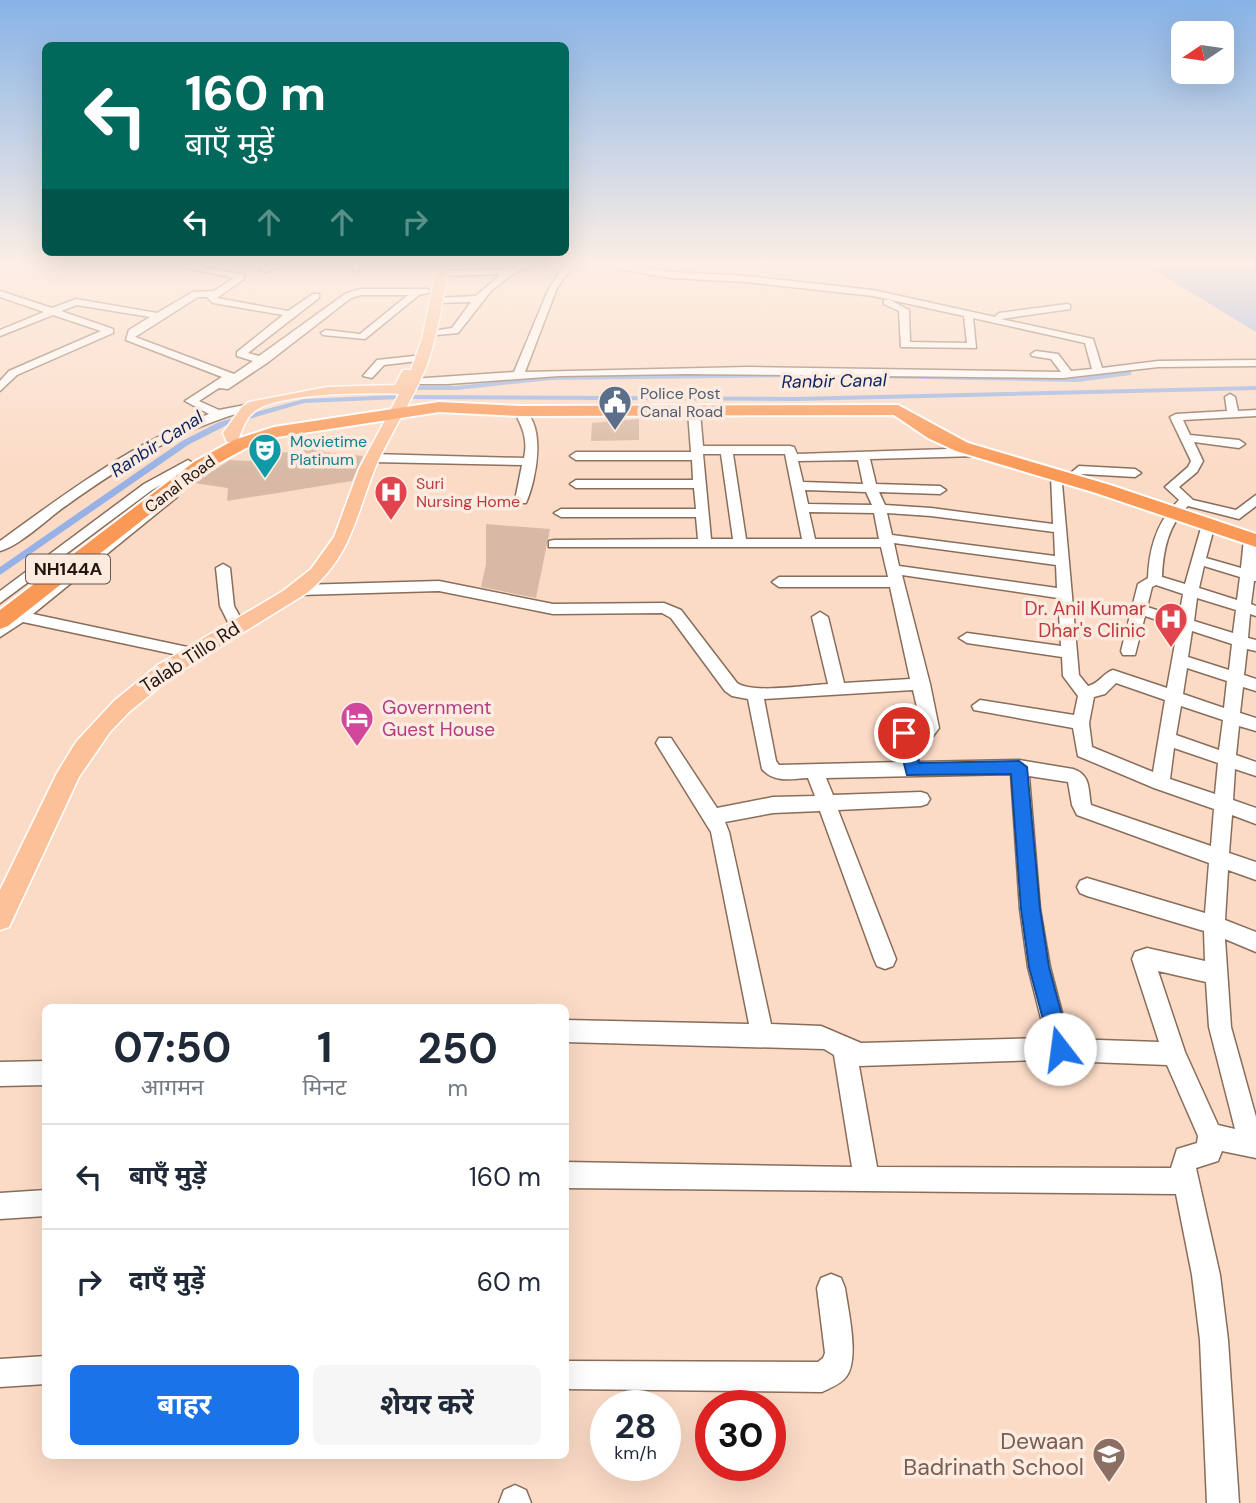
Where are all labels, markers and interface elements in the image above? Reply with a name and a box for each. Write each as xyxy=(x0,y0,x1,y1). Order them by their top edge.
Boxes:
north arrow xyxy=(1171,21,1234,84)
map controls xyxy=(1171,21,1234,84)
text: 160 m xyxy=(185,61,326,125)
icon: left xyxy=(70,70,161,161)
text: बाएँ मुड़ें xyxy=(185,123,274,165)
icon: left xyxy=(177,203,215,241)
icon: ahead xyxy=(250,203,288,241)
icon: ahead xyxy=(323,203,361,241)
icon: right xyxy=(396,203,434,241)
water label: Ranbir Canal xyxy=(781,368,888,394)
public building icon: Police Post Canal Road xyxy=(596,383,634,432)
place label: Police Post Canal Road xyxy=(640,383,723,422)
water label: Ranbir Canal xyxy=(106,405,209,483)
theatre icon: Movietime Platinum xyxy=(246,431,284,480)
place label: Movietime Platinum xyxy=(290,431,367,470)
street label: Canal Road xyxy=(140,451,220,517)
hospital icon: Suri Nursing Home xyxy=(372,473,410,522)
place label: Suri Nursing Home xyxy=(416,473,520,512)
road number: NH144A xyxy=(26,554,110,584)
place label: Dr. Anil Kumar Dhar's Clinic xyxy=(1025,596,1146,643)
hospital icon: Dr. Anil Kumar Dhar's Clinic xyxy=(1152,600,1190,649)
street label: Talab Tillo Rd xyxy=(135,616,245,698)
place label: Government Guest House xyxy=(382,695,495,742)
hotel icon: Government Guest House xyxy=(338,699,376,748)
pin xyxy=(874,703,934,763)
icon: arrive xyxy=(885,714,923,752)
position arrow xyxy=(1023,1012,1097,1086)
text: 07:50 xyxy=(113,1020,231,1075)
text: 1 xyxy=(317,1020,332,1075)
text: 250 xyxy=(418,1021,498,1076)
text: आगमन xyxy=(141,1072,204,1102)
text: मिनट xyxy=(303,1072,347,1102)
text: m xyxy=(448,1073,468,1103)
icon: left xyxy=(70,1158,108,1196)
text: बाएँ मुड़ें xyxy=(129,1158,206,1192)
text: 160 m xyxy=(469,1160,541,1194)
icon: right xyxy=(70,1263,108,1301)
text: दाएँ मुड़ें xyxy=(129,1263,205,1297)
text: 60 m xyxy=(477,1265,541,1299)
button: बाहर xyxy=(70,1365,299,1445)
button: शेयर करें xyxy=(313,1365,541,1445)
speed limit sign: 30 xyxy=(695,1390,786,1481)
text: 28 xyxy=(614,1403,657,1449)
place label: Dewaan Badrinath School xyxy=(903,1426,1084,1482)
school or university icon: Dewaan Badrinath School xyxy=(1090,1435,1128,1484)
text: km/h xyxy=(614,1441,657,1465)

